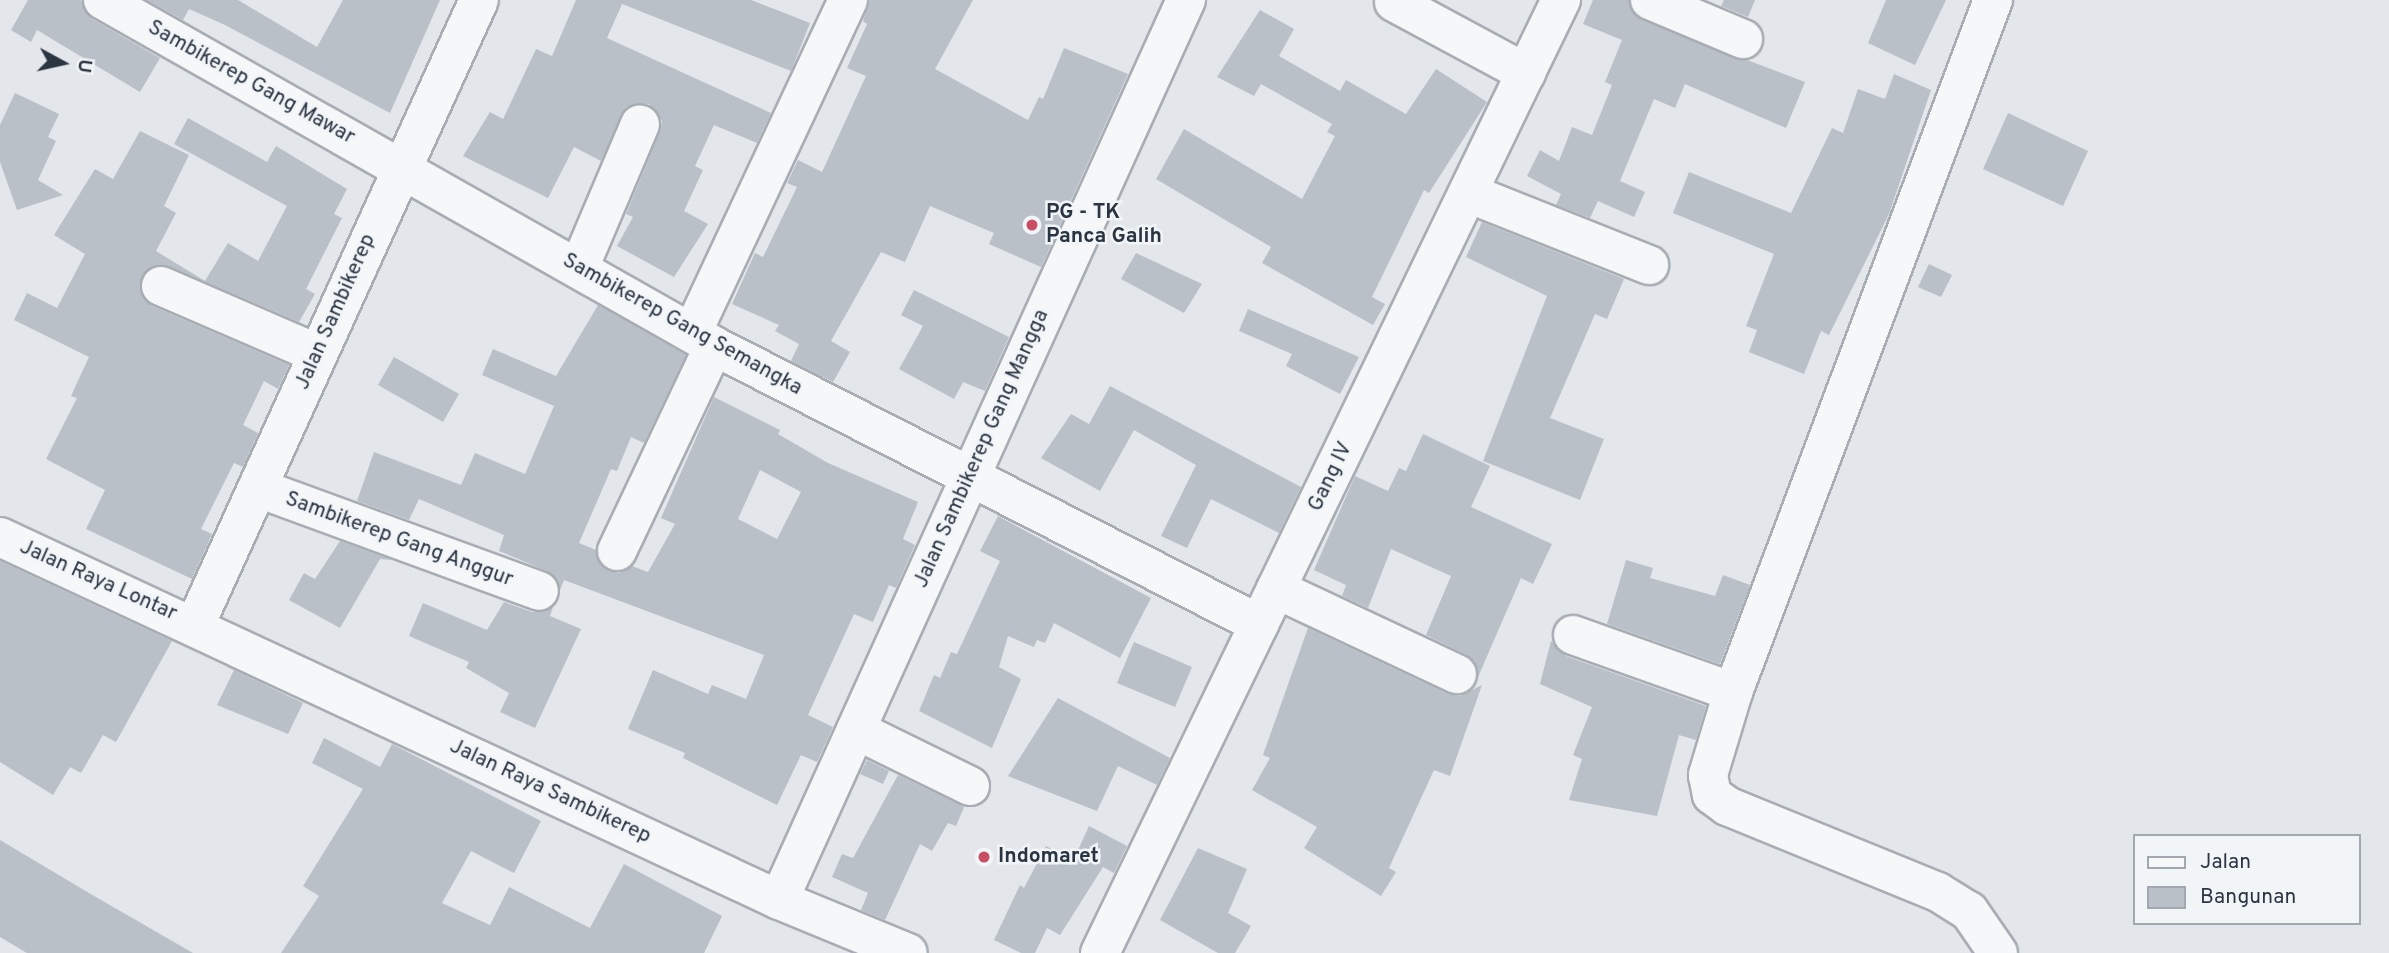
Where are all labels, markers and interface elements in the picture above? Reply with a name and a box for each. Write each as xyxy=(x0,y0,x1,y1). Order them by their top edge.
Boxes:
street label: Sambikerep Gang Mawar xyxy=(143,16,359,150)
north arrow xyxy=(28,28,98,98)
text: U xyxy=(71,58,97,74)
place label: PG - TK Panca Galih xyxy=(1046,200,1162,250)
marker: PG - TK Panca Galih xyxy=(1024,217,1040,233)
street label: Jalan Sambikerep xyxy=(290,230,382,394)
street label: Sambikerep Gang Semangka xyxy=(558,249,806,401)
street label: Jalan Sambikerep Gang Mangga xyxy=(909,306,1055,592)
street label: Gang IV xyxy=(1303,438,1359,516)
street label: Sambikerep Gang Anggur xyxy=(281,487,517,593)
street label: Jalan Raya Lontar xyxy=(15,535,181,627)
street label: Jalan Raya Sambikerep xyxy=(445,734,655,850)
legend xyxy=(2134,834,2361,925)
place label: Indomaret xyxy=(998,844,1099,870)
marker: Indomaret xyxy=(976,849,992,865)
text: Jalan xyxy=(2200,849,2251,876)
text: Bangunan xyxy=(2200,884,2296,911)

